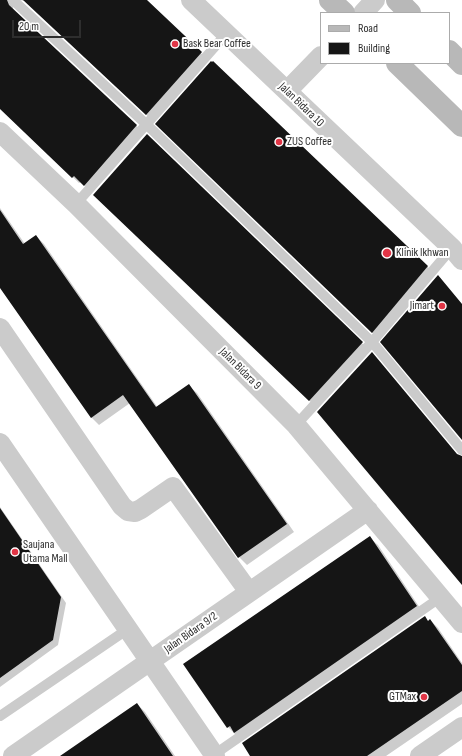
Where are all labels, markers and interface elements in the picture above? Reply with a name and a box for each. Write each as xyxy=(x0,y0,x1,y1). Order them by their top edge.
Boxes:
scale bar xyxy=(14,12,83,38)
legend xyxy=(320,12,450,64)
text: 20 m xyxy=(19,19,39,34)
text: Road xyxy=(358,21,378,36)
place label: Bask Bear Coffee xyxy=(183,37,251,51)
marker: Bask Bear Coffee xyxy=(170,39,180,49)
text: Building xyxy=(358,41,390,56)
street label: Jalan Bidara 10 xyxy=(275,80,327,130)
place label: ZUS Coffee xyxy=(287,135,332,149)
marker: ZUS Coffee xyxy=(274,137,284,147)
place label: Klinik Ikhwan xyxy=(396,246,449,260)
marker: Klinik Ikhwan xyxy=(381,247,393,259)
place label: Jimart xyxy=(410,299,434,313)
marker: Jimart xyxy=(437,301,447,311)
street label: Jalan Bidara 9 xyxy=(216,345,264,393)
place label: Saujana Utama Mall xyxy=(23,538,68,566)
marker: Saujana Utama Mall xyxy=(10,547,20,557)
street label: Jalan Bidara 9/2 xyxy=(162,609,220,657)
place label: GTMax xyxy=(389,690,416,704)
marker: GTMax xyxy=(419,692,429,702)

